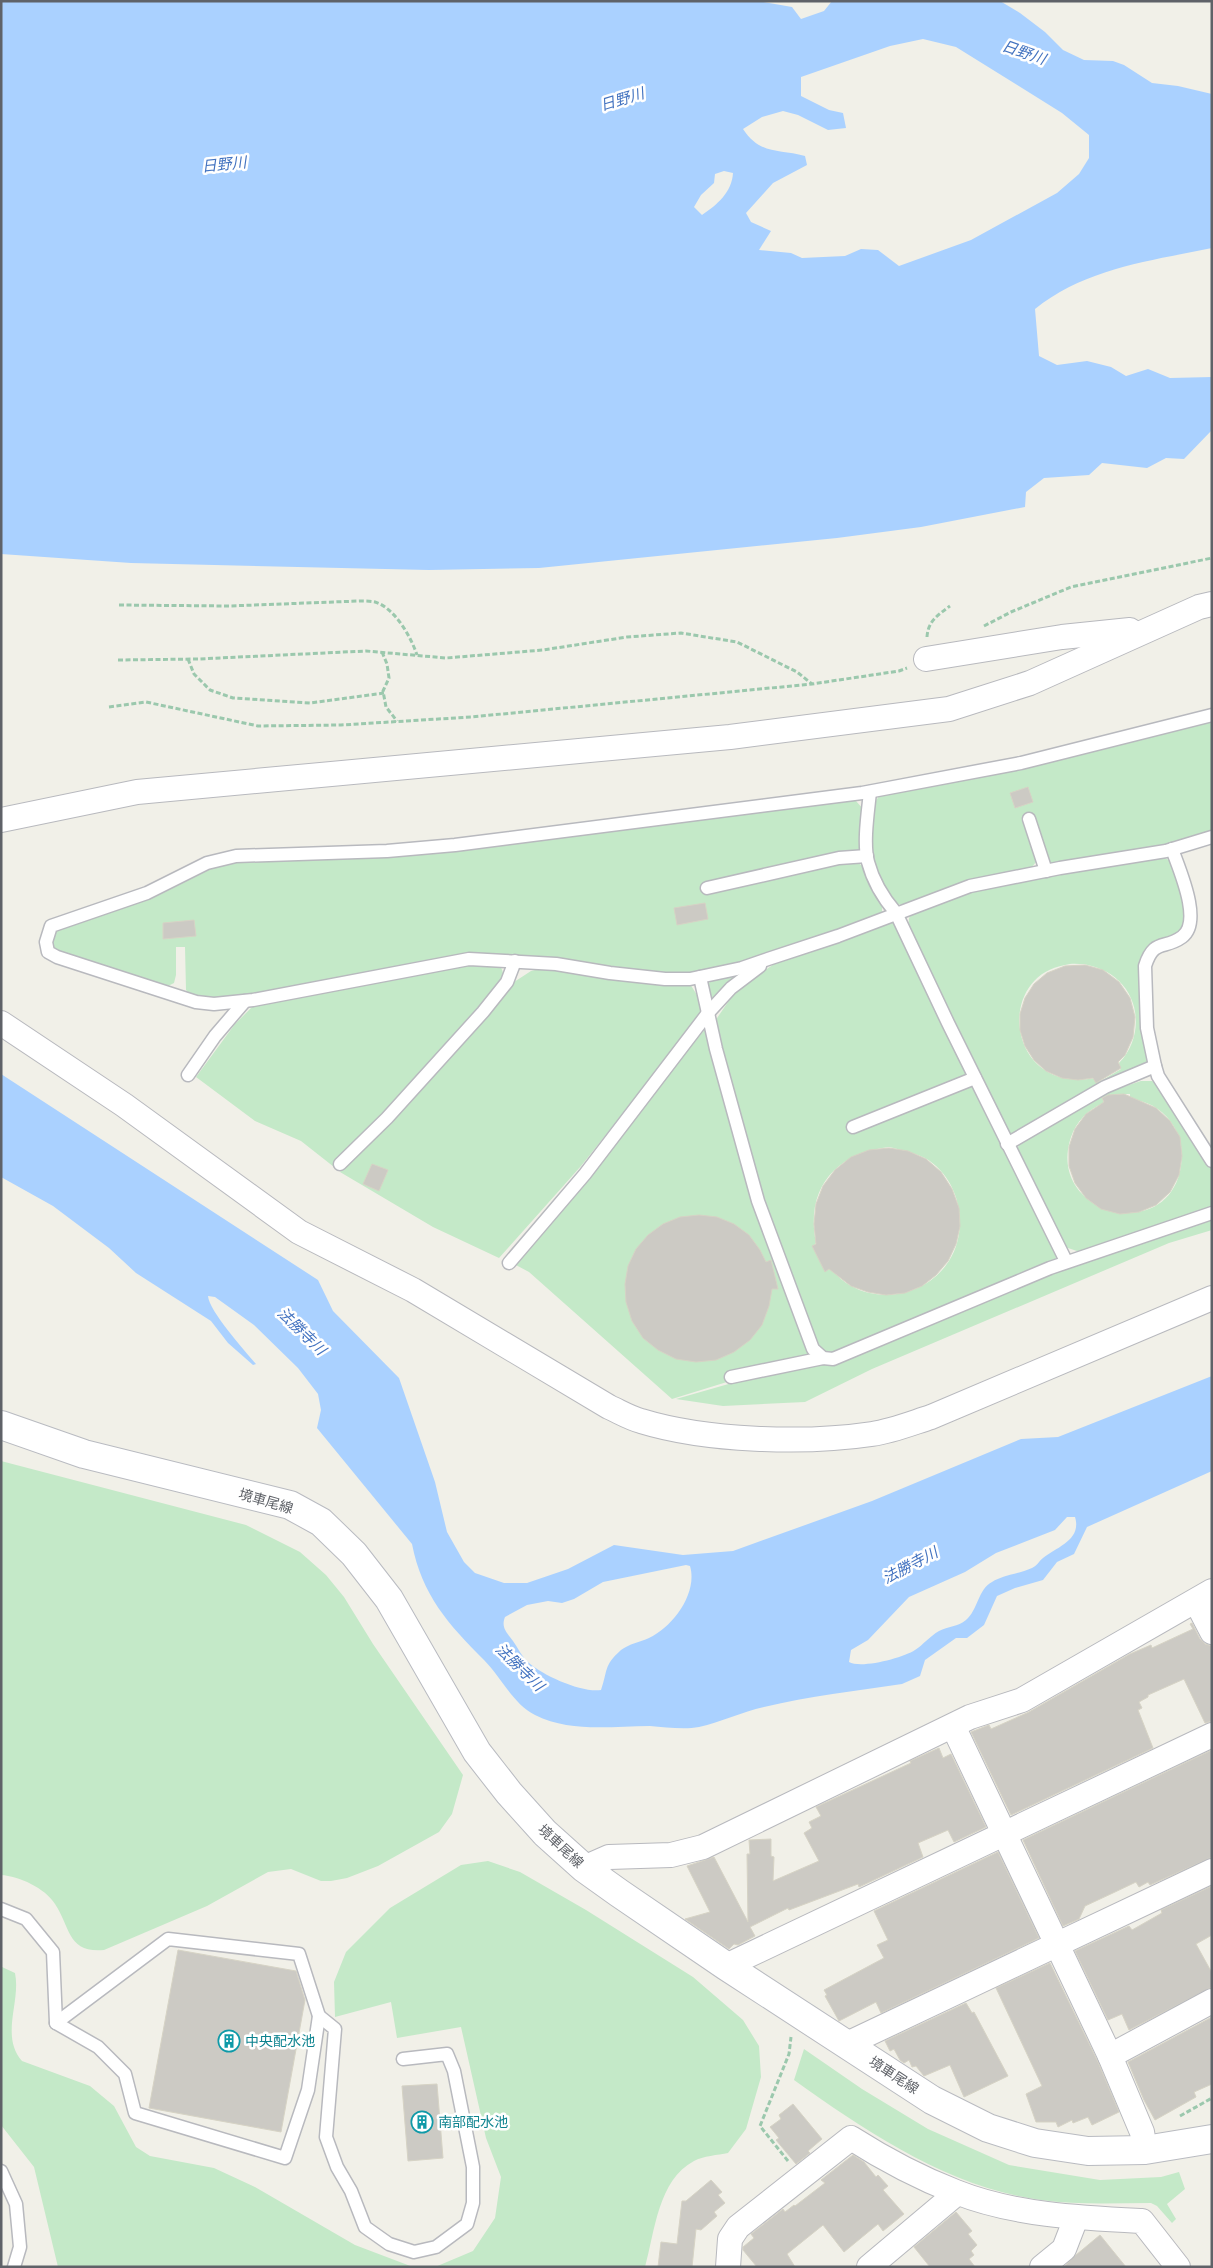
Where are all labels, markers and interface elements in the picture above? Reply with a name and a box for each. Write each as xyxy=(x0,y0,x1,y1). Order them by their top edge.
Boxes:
water label: 日野川 xyxy=(999,35,1051,70)
water label: 日野川 xyxy=(597,82,648,116)
water label: 日野川 xyxy=(201,151,249,177)
water label: 法勝寺川 xyxy=(273,1303,332,1361)
street label: 境車尾線 xyxy=(237,1485,295,1517)
water label: 法勝寺川 xyxy=(879,1541,943,1588)
water label: 法勝寺川 xyxy=(491,1639,550,1697)
street label: 境車尾線 xyxy=(534,1820,588,1872)
building icon: 中央配水池 xyxy=(217,2029,241,2053)
place label: 中央配水池 xyxy=(245,2032,315,2050)
street label: 境車尾線 xyxy=(866,2052,922,2098)
building icon: 南部配水池 xyxy=(410,2110,434,2134)
place label: 南部配水池 xyxy=(438,2113,508,2131)

